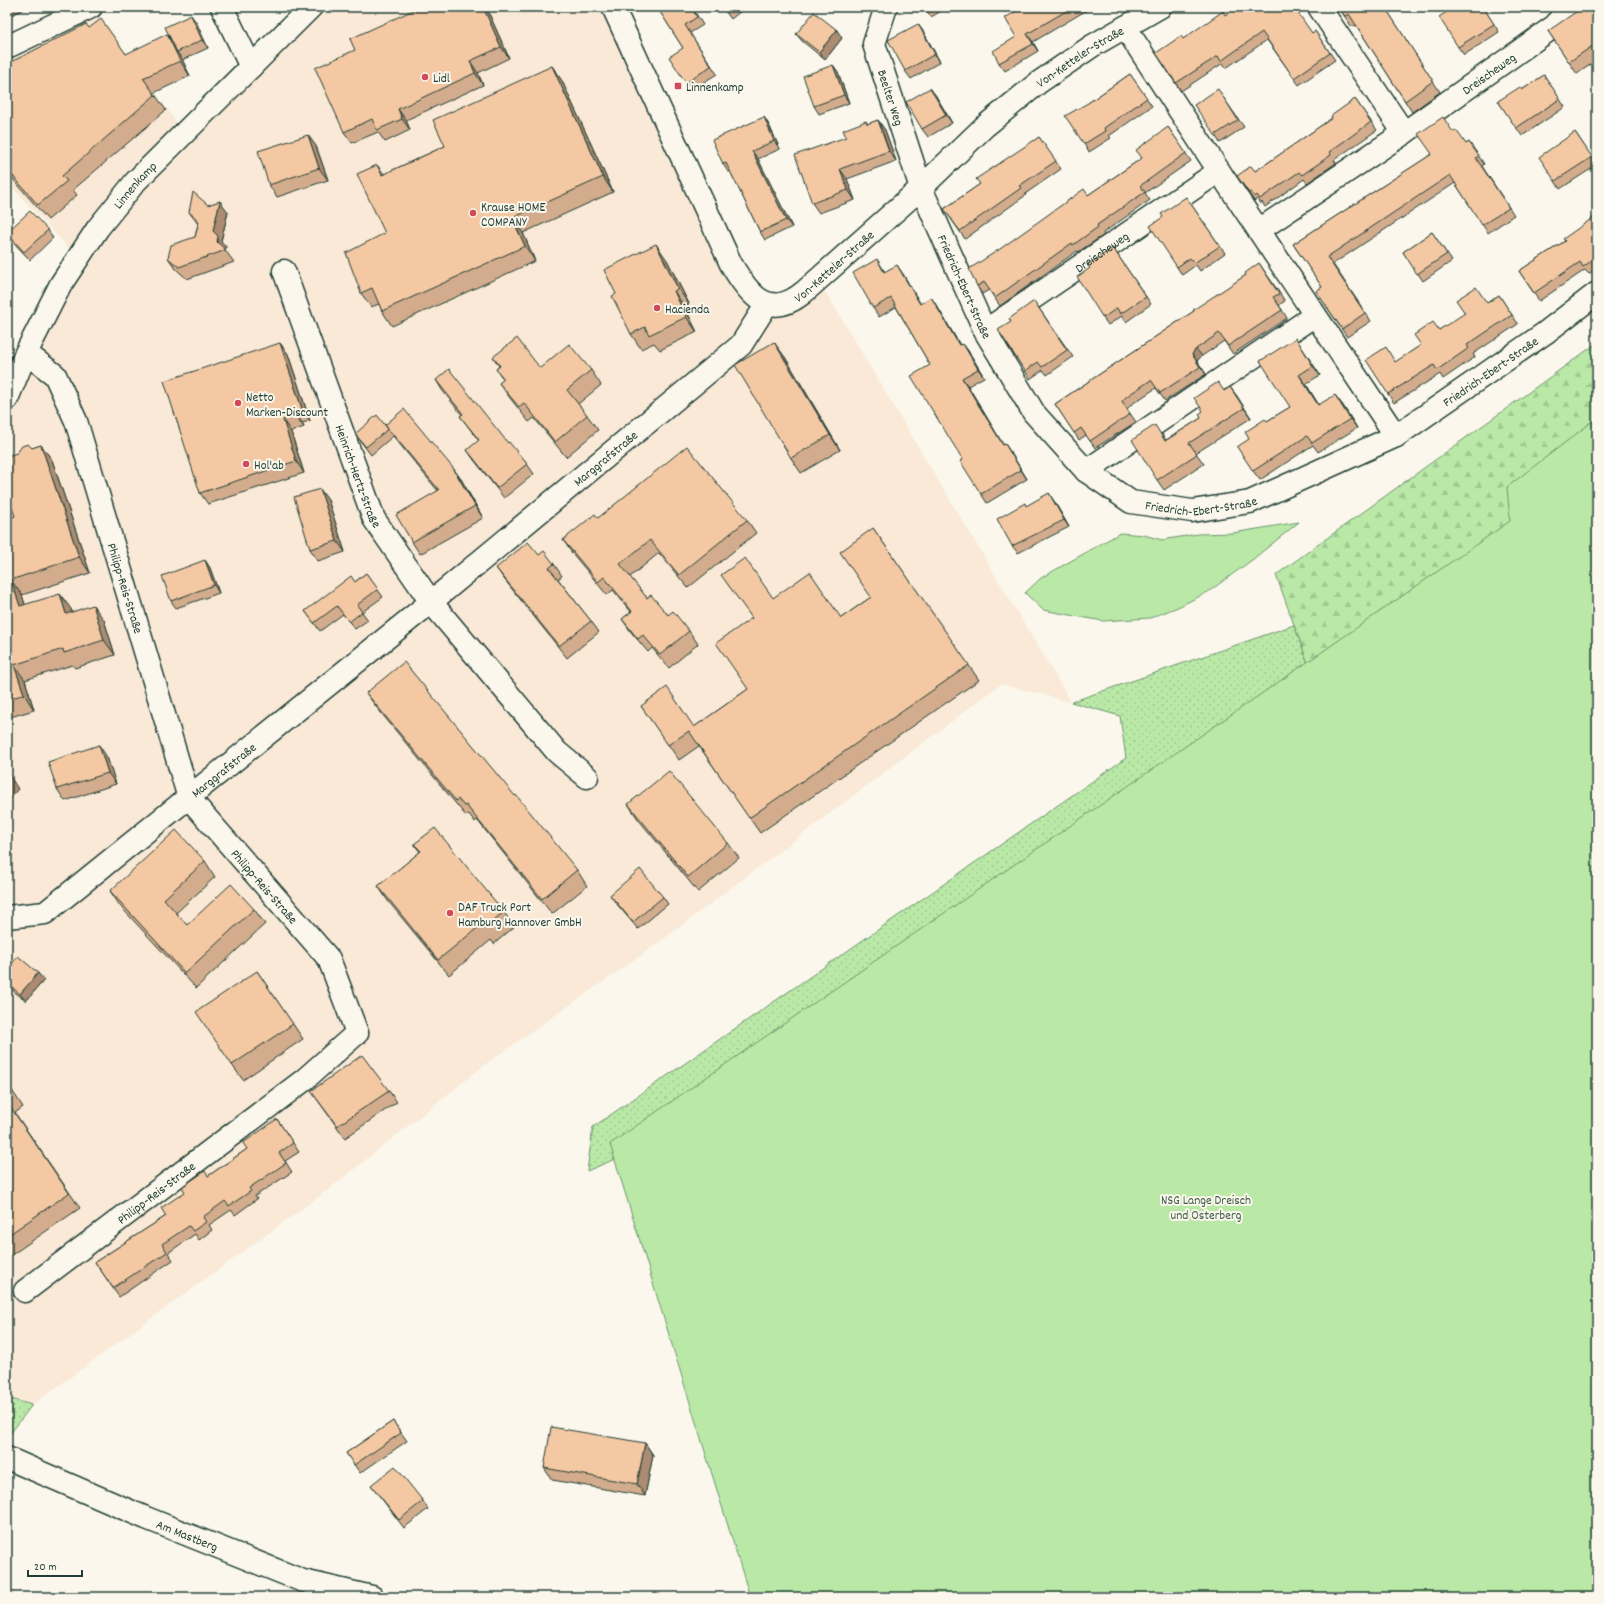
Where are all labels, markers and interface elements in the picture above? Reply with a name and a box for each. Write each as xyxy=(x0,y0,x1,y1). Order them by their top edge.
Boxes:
street label: Von-Ketteler-Straße xyxy=(1033,22,1128,93)
street label: Dreischeweg xyxy=(1459,49,1521,101)
street label: Beelter Weg xyxy=(871,68,907,129)
place label: Lidl xyxy=(433,70,450,89)
marker: Lidl xyxy=(420,72,430,82)
place label: Linnenkamp xyxy=(686,79,744,98)
marker: Linnenkamp xyxy=(673,81,683,91)
street label: Linnenkamp xyxy=(110,158,162,214)
place label: Krause HOME COMPANY xyxy=(481,199,545,233)
marker: Krause HOME COMPANY xyxy=(468,208,478,218)
street label: Von-Ketteler-Straße xyxy=(791,227,880,308)
street label: Dreischeweg xyxy=(1072,228,1134,279)
street label: Friedrich-Ebert-Straße xyxy=(931,232,995,344)
place label: Hacienda xyxy=(665,301,710,320)
marker: Hacienda xyxy=(652,303,662,313)
street label: Friedrich-Ebert-Straße xyxy=(1440,333,1543,413)
place label: Netto Marken-Discount xyxy=(246,389,328,423)
marker: Netto Marken-Discount xyxy=(233,398,243,408)
street label: Heinrich-Hertz-Straße xyxy=(329,423,385,533)
street label: Marggrafstraße xyxy=(570,427,643,492)
place label: Hol'ab xyxy=(254,457,284,476)
marker: Hol'ab xyxy=(241,459,251,469)
street label: Friedrich-Ebert-Straße xyxy=(1144,493,1261,523)
street label: Philipp-Reis-Straße xyxy=(101,541,146,637)
street label: Marggrafstraße xyxy=(188,739,262,803)
street label: Philipp-Reis-Straße xyxy=(225,846,301,929)
place label: DAF Truck Port Hamburg Hannover GmbH xyxy=(458,899,582,933)
marker: DAF Truck Port Hamburg Hannover GmbH xyxy=(445,908,455,918)
street label: Philipp-Reis-Straße xyxy=(114,1158,201,1230)
park label: NSG Lange Dreisch und Osterberg xyxy=(1161,1192,1251,1226)
street label: Am Mastberg xyxy=(153,1516,220,1558)
scale bar xyxy=(28,1552,82,1578)
text: 20 m xyxy=(34,1559,57,1576)

